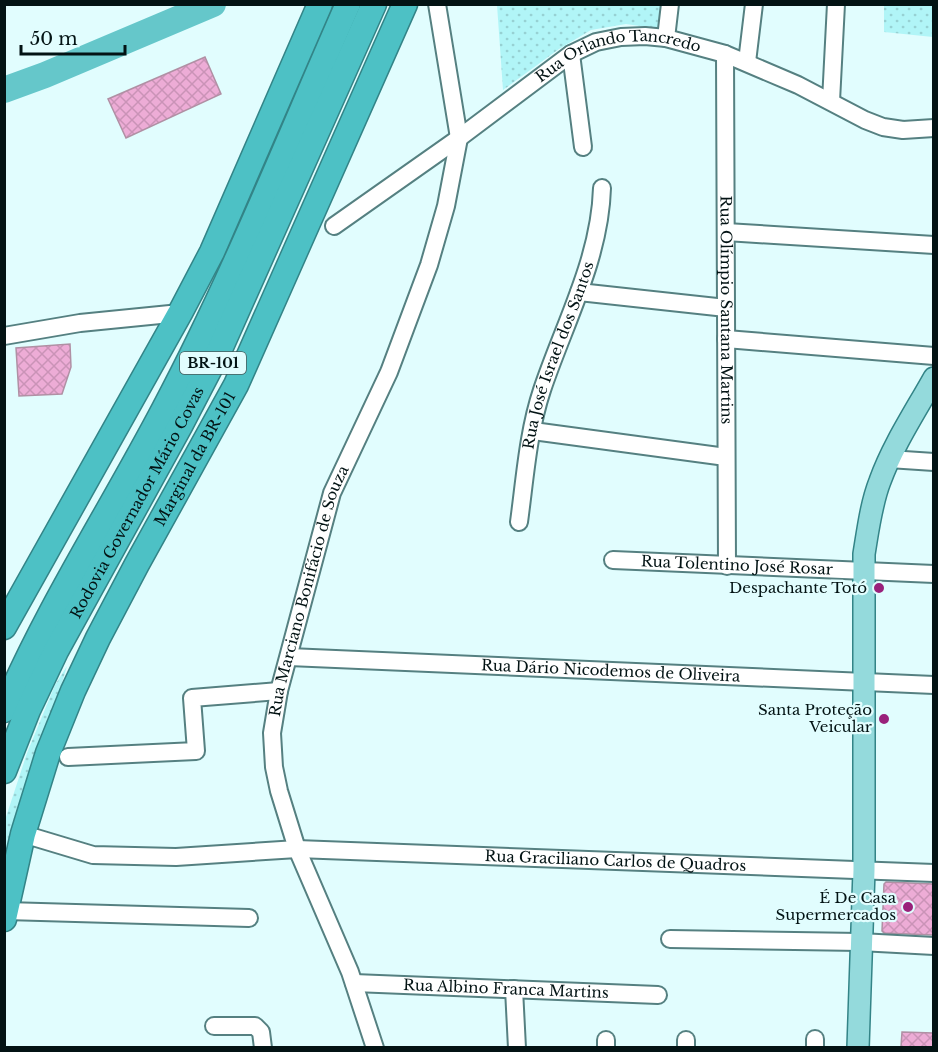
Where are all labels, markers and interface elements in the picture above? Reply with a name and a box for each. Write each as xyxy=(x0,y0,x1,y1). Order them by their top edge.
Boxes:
scale bar xyxy=(21,18,124,56)
street label: Rua Orlando Tancredo xyxy=(532,26,703,86)
text: 50 m xyxy=(30,28,78,50)
street label: Rua Olímpio Santana Martins xyxy=(717,196,736,425)
street label: Rua José Israel dos Santos xyxy=(519,259,598,451)
road number: BR-101 xyxy=(180,352,246,374)
street label: Rodovia Governador Mário Covas xyxy=(66,383,208,622)
street label: Marginal da BR-101 xyxy=(150,388,239,529)
street label: Rua Marciano Bonifácio de Souza xyxy=(265,462,353,718)
street label: Rua Tolentino José Rosar xyxy=(641,551,834,579)
place label: Despachante Totó xyxy=(729,578,867,597)
marker: Despachante Totó xyxy=(872,581,886,595)
street label: Rua Dário Nicodemos de Oliveira xyxy=(481,655,741,686)
place label: Santa Proteção Veicular xyxy=(758,700,873,736)
marker: Santa Proteção Veicular xyxy=(877,712,891,726)
street label: Rua Graciliano Carlos de Quadros xyxy=(484,846,747,875)
place label: É De Casa Supermercados xyxy=(776,888,897,924)
marker: É De Casa Supermercados xyxy=(901,900,915,914)
street label: Rua Albino Franca Martins xyxy=(403,975,609,1002)

